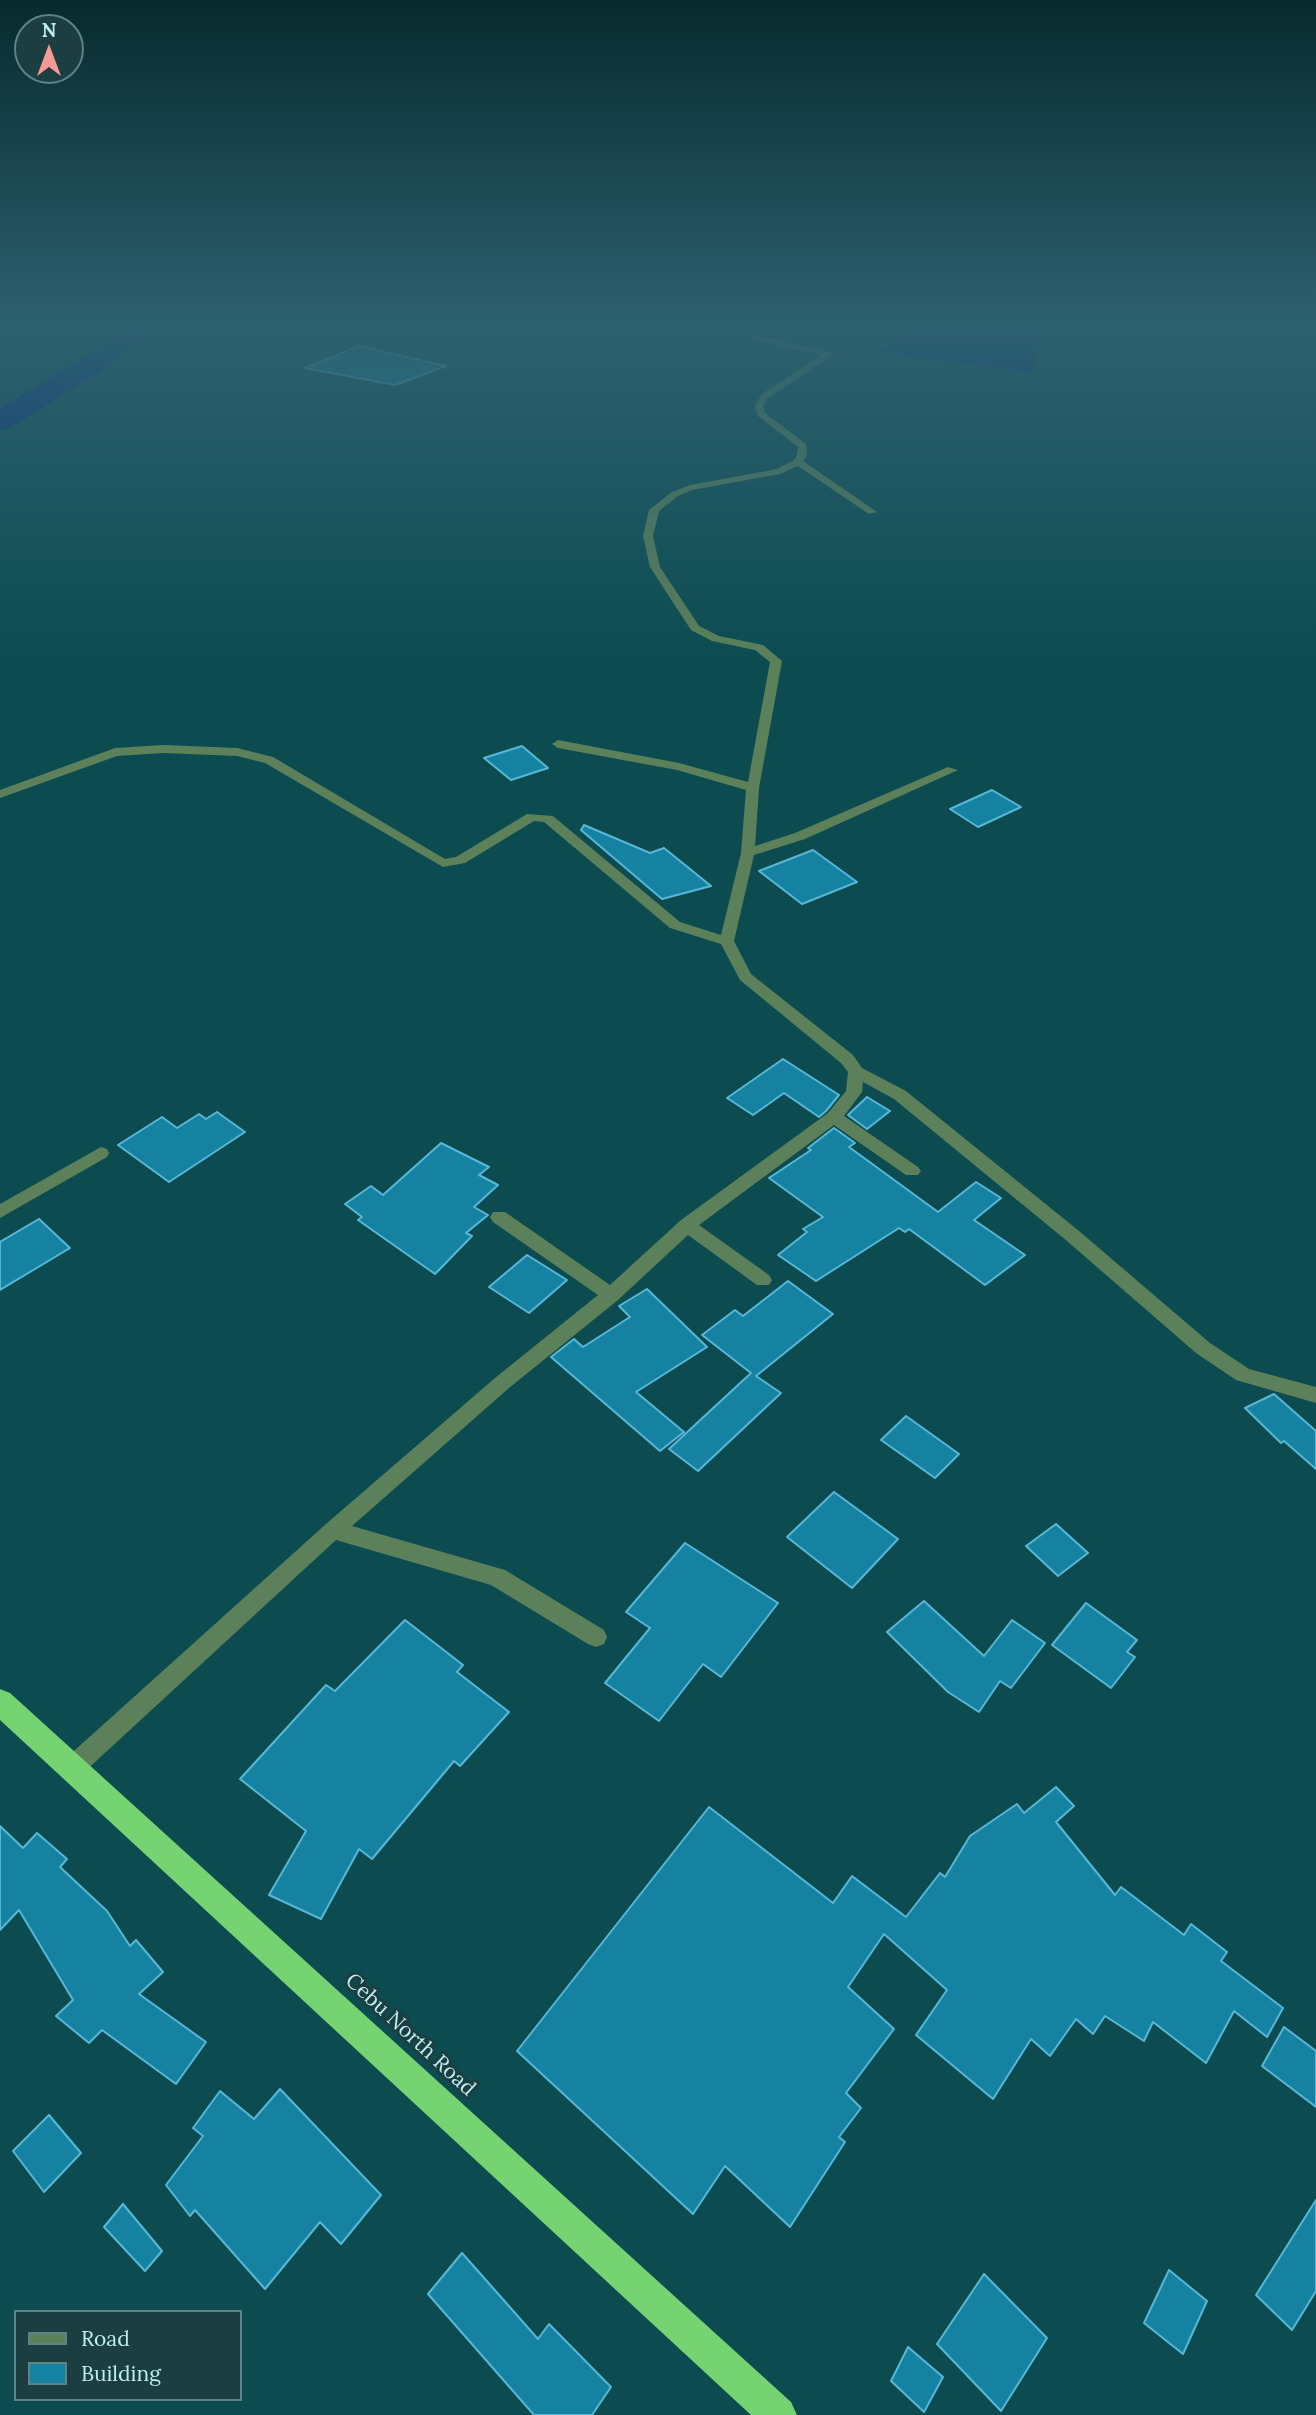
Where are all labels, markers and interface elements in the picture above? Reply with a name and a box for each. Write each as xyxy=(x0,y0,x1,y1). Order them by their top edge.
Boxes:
north arrow xyxy=(14,14,84,84)
text: N xyxy=(42,18,56,42)
street label: Cebu North Road xyxy=(340,1968,480,2102)
legend xyxy=(14,2310,242,2401)
text: Road xyxy=(81,2325,130,2352)
text: Building xyxy=(81,2360,161,2387)

